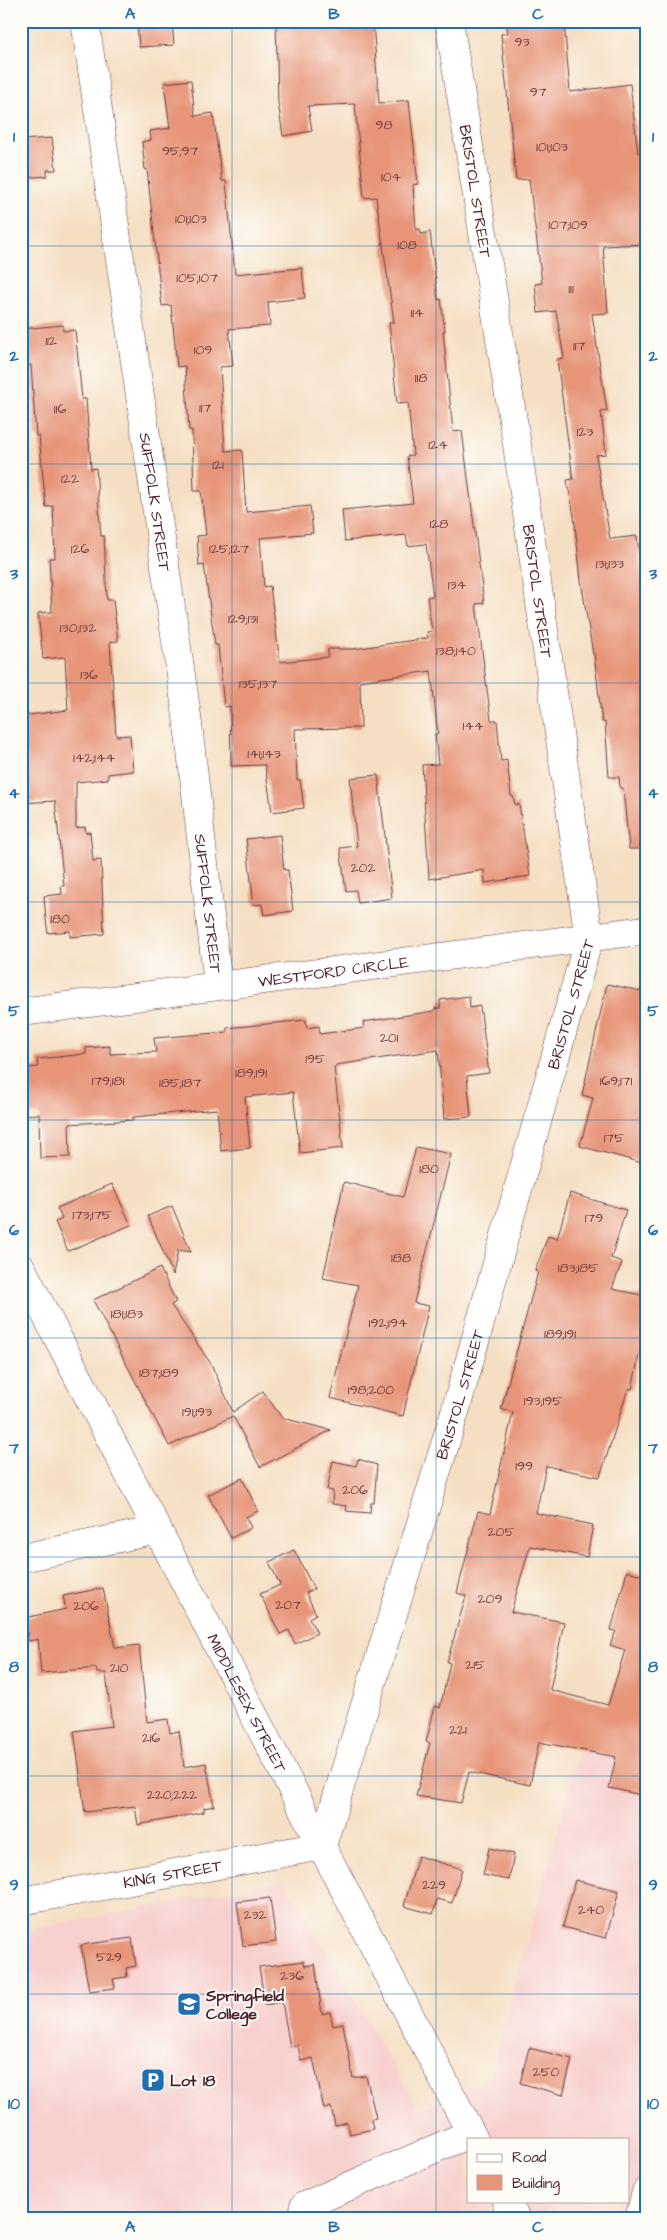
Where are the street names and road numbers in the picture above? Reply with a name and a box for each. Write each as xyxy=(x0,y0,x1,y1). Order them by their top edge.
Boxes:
street label: BRISTOL STREET xyxy=(454,123,496,259)
street label: SUFFOLK STREET xyxy=(134,431,176,573)
street label: BRISTOL STREET xyxy=(517,523,557,659)
street label: SUFFOLK STREET xyxy=(189,833,227,974)
street label: BRISTOL STREET xyxy=(542,937,600,1072)
street label: WESTFORD CIRCLE xyxy=(257,951,411,993)
street label: BRISTOL STREET xyxy=(431,1327,490,1462)
street label: MIDDLESEX STREET xyxy=(201,1630,292,1776)
street label: KING STREET xyxy=(121,1854,224,1894)

